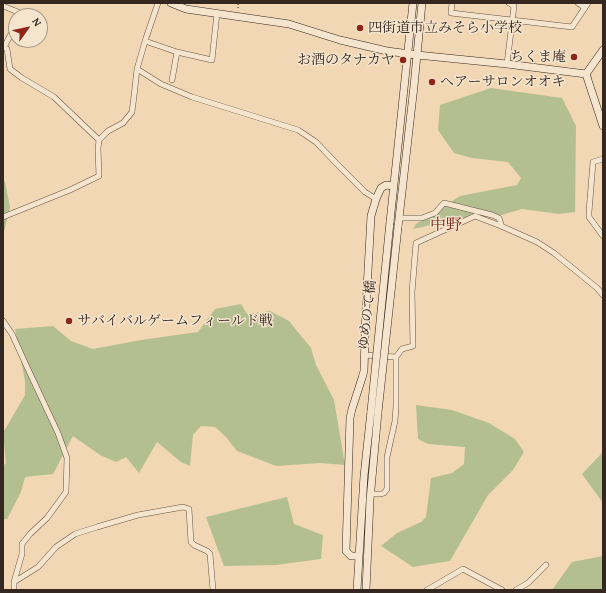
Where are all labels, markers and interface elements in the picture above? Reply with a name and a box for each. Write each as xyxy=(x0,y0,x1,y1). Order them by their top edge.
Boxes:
north arrow xyxy=(8,8,48,48)
text: N xyxy=(29,15,46,29)
place label: 四街道市立みそら小学校 xyxy=(368,20,522,36)
marker: 四街道市立みそら小学校 xyxy=(355,23,365,33)
place label: ちくま庵 xyxy=(510,49,566,65)
place label: お酒のタナカヤ xyxy=(297,52,395,68)
marker: ちくま庵 xyxy=(569,52,579,62)
marker: お酒のタナカヤ xyxy=(398,55,408,65)
place label: ヘアーサロンオオキ xyxy=(440,74,566,90)
marker: ヘアーサロンオオキ xyxy=(427,77,437,87)
district label: 中野 xyxy=(430,216,462,236)
street label: ゆめのて橋 xyxy=(356,279,380,351)
place label: サバイバルゲームフィールド戦 xyxy=(77,313,273,329)
marker: サバイバルゲームフィールド戦 xyxy=(64,316,74,326)

